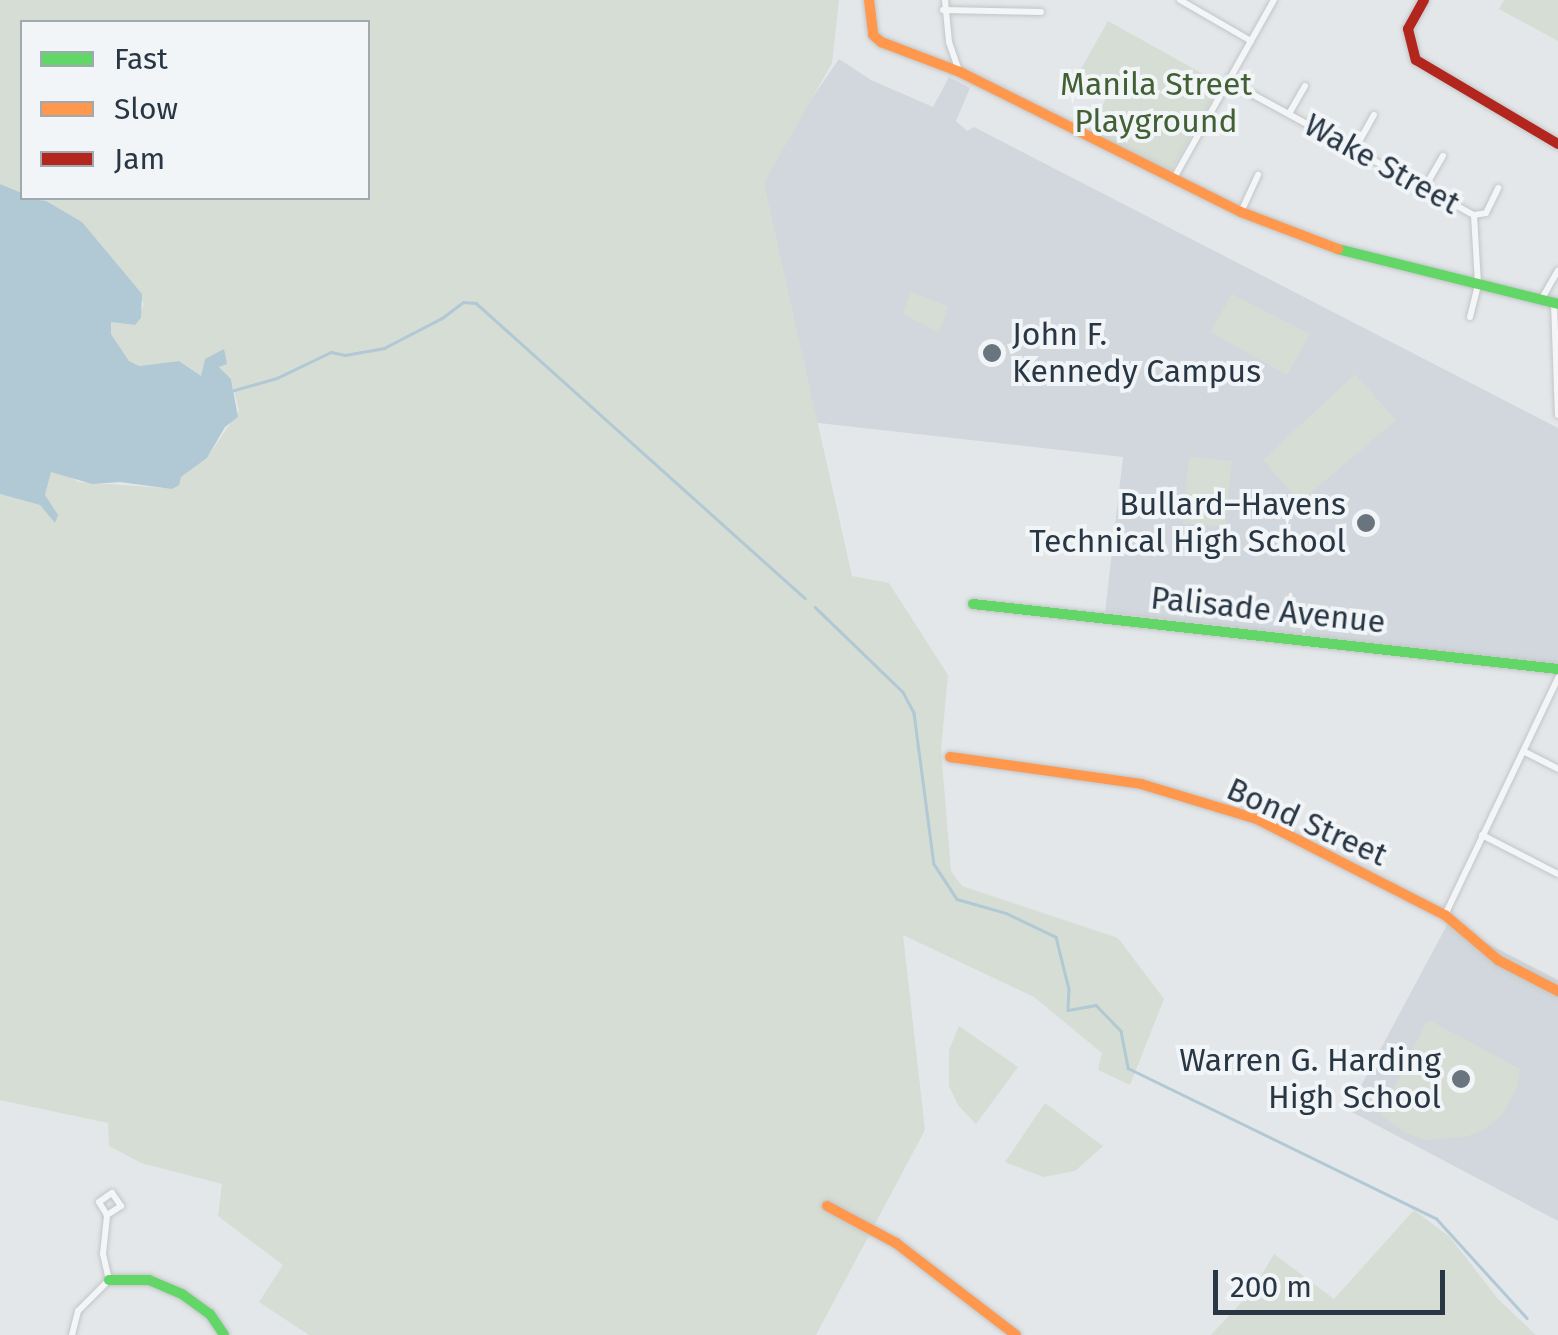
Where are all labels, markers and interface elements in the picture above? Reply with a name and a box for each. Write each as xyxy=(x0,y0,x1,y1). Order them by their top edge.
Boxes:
legend xyxy=(20,20,370,200)
text: Fast xyxy=(114,41,168,77)
park label: Manila Street Playground xyxy=(1060,66,1252,141)
text: Slow xyxy=(114,91,178,127)
street label: Wake Street xyxy=(1298,106,1466,222)
text: Jam xyxy=(114,141,165,177)
place label: John F. Kennedy Campus xyxy=(1012,316,1261,391)
marker: John F. Kennedy Campus xyxy=(981,342,1003,364)
place label: Bullard–Havens Technical High School xyxy=(1029,486,1346,561)
marker: Bullard–Havens Technical High School xyxy=(1355,512,1377,534)
street label: Palisade Avenue xyxy=(1149,579,1387,641)
street label: Bond Street xyxy=(1221,770,1393,874)
place label: Warren G. Harding High School xyxy=(1179,1042,1441,1117)
marker: Warren G. Harding High School xyxy=(1450,1068,1472,1090)
scale bar xyxy=(1218,1250,1450,1312)
text: 200 m xyxy=(1230,1269,1312,1305)

